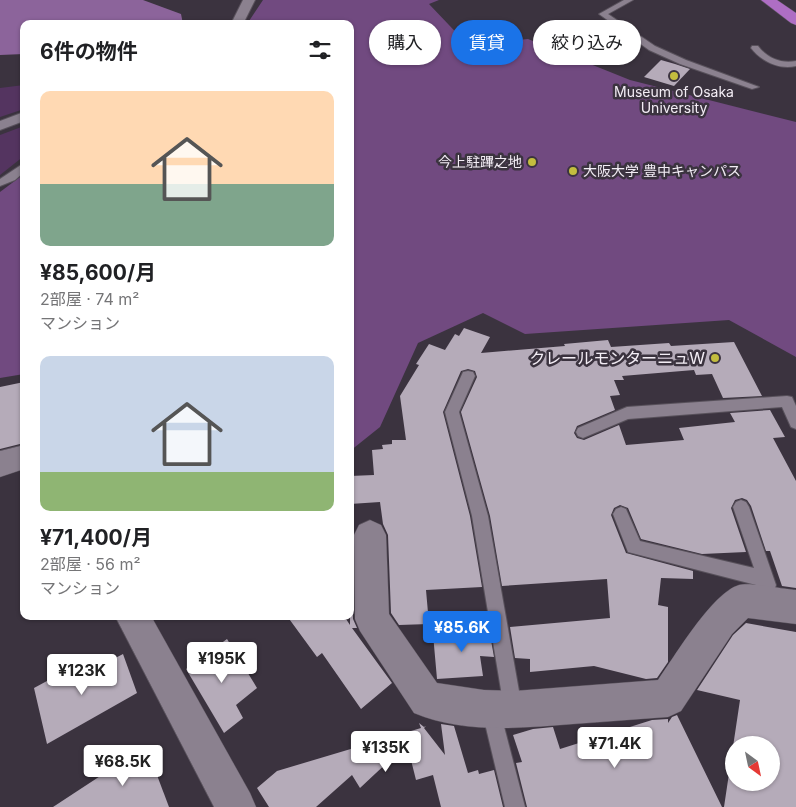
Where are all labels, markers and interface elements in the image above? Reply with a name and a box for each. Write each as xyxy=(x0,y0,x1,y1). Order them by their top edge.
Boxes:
chip: 購入 xyxy=(369,20,441,65)
chip: 賃貸 xyxy=(451,20,523,65)
chip: 絞り込み xyxy=(533,20,641,65)
icon: filters xyxy=(306,36,334,64)
text: 6件の物件 xyxy=(40,39,138,64)
marker: Museum of Osaka University xyxy=(668,70,680,82)
place label: Museum of Osaka University xyxy=(614,83,734,116)
icon: home xyxy=(142,124,232,214)
place label: 今上駐蹕之地 xyxy=(438,153,522,170)
marker: 今上駐蹕之地 xyxy=(526,156,538,168)
place label: 大阪大学 豊中キャンパス xyxy=(583,162,741,179)
marker: 大阪大学 豊中キャンパス xyxy=(567,165,579,177)
text: ¥85,600/月 xyxy=(40,260,156,285)
text: 2部屋 · 74 m² xyxy=(40,289,139,309)
text: マンション xyxy=(40,313,120,333)
place label: クレールモンターニュW xyxy=(529,348,705,368)
marker: クレールモンターニュW xyxy=(709,352,721,364)
icon: home xyxy=(142,389,232,479)
text: ¥71,400/月 xyxy=(40,525,152,550)
text: 2部屋 · 56 m² xyxy=(40,554,141,574)
text: マンション xyxy=(40,578,120,598)
pin: ¥85.6K xyxy=(421,610,503,653)
text: ¥85.6K xyxy=(434,617,490,637)
pin: ¥195K xyxy=(187,642,257,684)
text: ¥195K xyxy=(198,648,246,668)
pin: ¥123K xyxy=(47,654,117,696)
text: ¥123K xyxy=(58,660,106,680)
pin: ¥71.4K xyxy=(574,726,656,769)
pin: ¥135K xyxy=(351,730,421,773)
text: ¥71.4K xyxy=(589,733,642,753)
north arrow xyxy=(725,736,780,791)
map controls xyxy=(725,736,780,791)
text: ¥135K xyxy=(362,737,410,757)
pin: ¥68.5K xyxy=(82,744,164,787)
text: ¥68.5K xyxy=(95,751,151,771)

